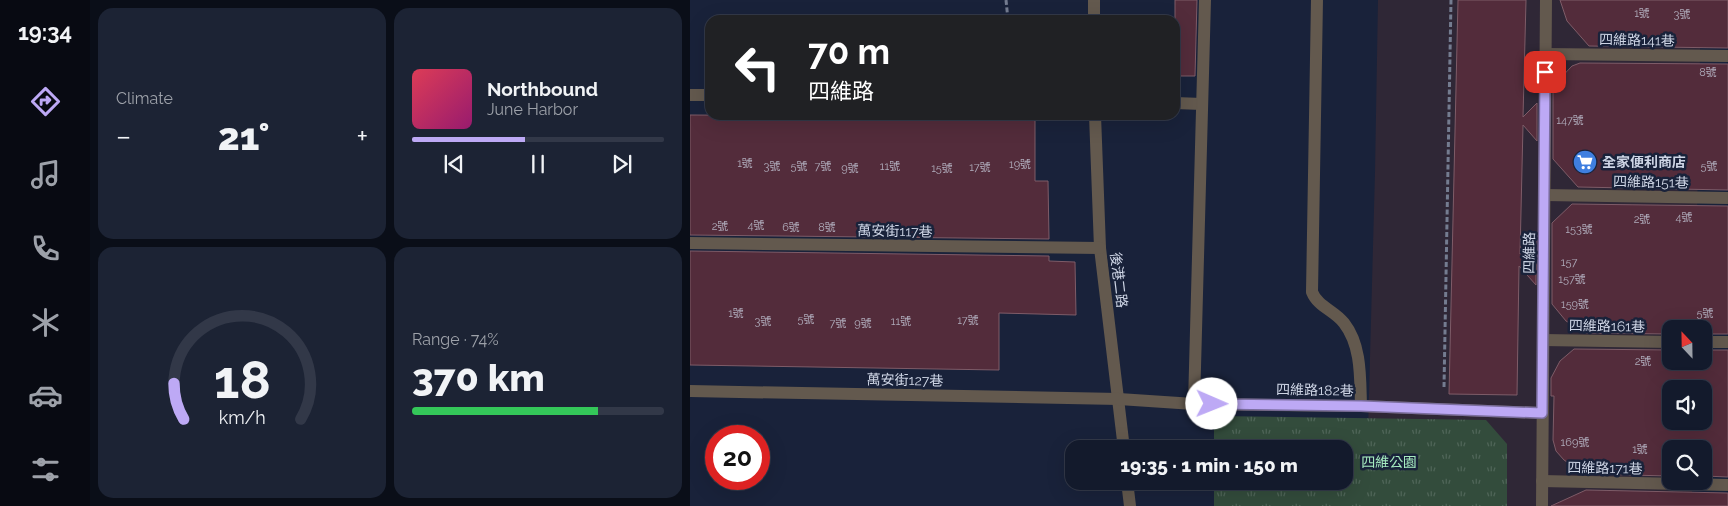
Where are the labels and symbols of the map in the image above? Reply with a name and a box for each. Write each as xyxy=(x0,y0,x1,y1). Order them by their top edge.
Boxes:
house number: 1號 xyxy=(1634,7,1650,20)
house number: 3號 xyxy=(1674,8,1690,21)
street label: 四維路141巷 xyxy=(1599,31,1675,49)
pin xyxy=(1524,51,1566,93)
house number: 8號 xyxy=(1699,66,1717,79)
house number: 147號 xyxy=(1556,114,1584,127)
supermarket icon: 全家便利商店 xyxy=(1572,149,1598,175)
place label: 全家便利商店 xyxy=(1602,154,1686,170)
house number: 1號 xyxy=(737,157,753,170)
house number: 19號 xyxy=(1009,158,1031,171)
house number: 3號 xyxy=(764,160,780,173)
house number: 5號 xyxy=(791,160,808,173)
house number: 7號 xyxy=(815,160,831,173)
house number: 11號 xyxy=(880,160,900,173)
house number: 5號 xyxy=(1701,160,1718,173)
house number: 17號 xyxy=(969,161,991,174)
house number: 9號 xyxy=(841,162,859,175)
house number: 15號 xyxy=(931,162,953,175)
street label: 四維路151巷 xyxy=(1613,173,1689,191)
house number: 4號 xyxy=(1675,211,1693,224)
house number: 2號 xyxy=(1634,213,1650,226)
house number: 4號 xyxy=(747,219,765,232)
house number: 2號 xyxy=(712,220,728,233)
house number: 6號 xyxy=(782,221,800,234)
house number: 8號 xyxy=(818,221,836,234)
street label: 萬安街117巷 xyxy=(857,222,933,240)
house number: 153號 xyxy=(1565,223,1593,236)
street label: 四維路 xyxy=(1521,232,1537,274)
street label: 後港二路 xyxy=(1108,251,1130,309)
house number: 157 xyxy=(1561,256,1577,269)
house number: 157號 xyxy=(1558,273,1586,286)
house number: 159號 xyxy=(1561,298,1589,311)
house number: 1號 xyxy=(728,307,744,320)
house number: 5號 xyxy=(1697,307,1714,320)
house number: 5號 xyxy=(798,313,815,326)
house number: 17號 xyxy=(957,314,979,327)
house number: 3號 xyxy=(755,315,771,328)
house number: 11號 xyxy=(891,315,911,328)
house number: 7號 xyxy=(830,317,846,330)
house number: 9號 xyxy=(854,317,872,330)
street label: 四維路161巷 xyxy=(1569,317,1645,335)
north arrow xyxy=(1662,320,1712,370)
house number: 2號 xyxy=(1635,355,1651,368)
street label: 萬安街127巷 xyxy=(866,371,944,389)
position arrow xyxy=(1185,377,1237,429)
street label: 四維路182巷 xyxy=(1276,381,1354,399)
speed limit sign: 20 xyxy=(705,425,770,490)
house number: 169號 xyxy=(1561,436,1589,449)
house number: 1號 xyxy=(1632,443,1648,456)
park label: 四維公園 xyxy=(1361,454,1417,470)
street label: 四維路171巷 xyxy=(1567,459,1643,477)

